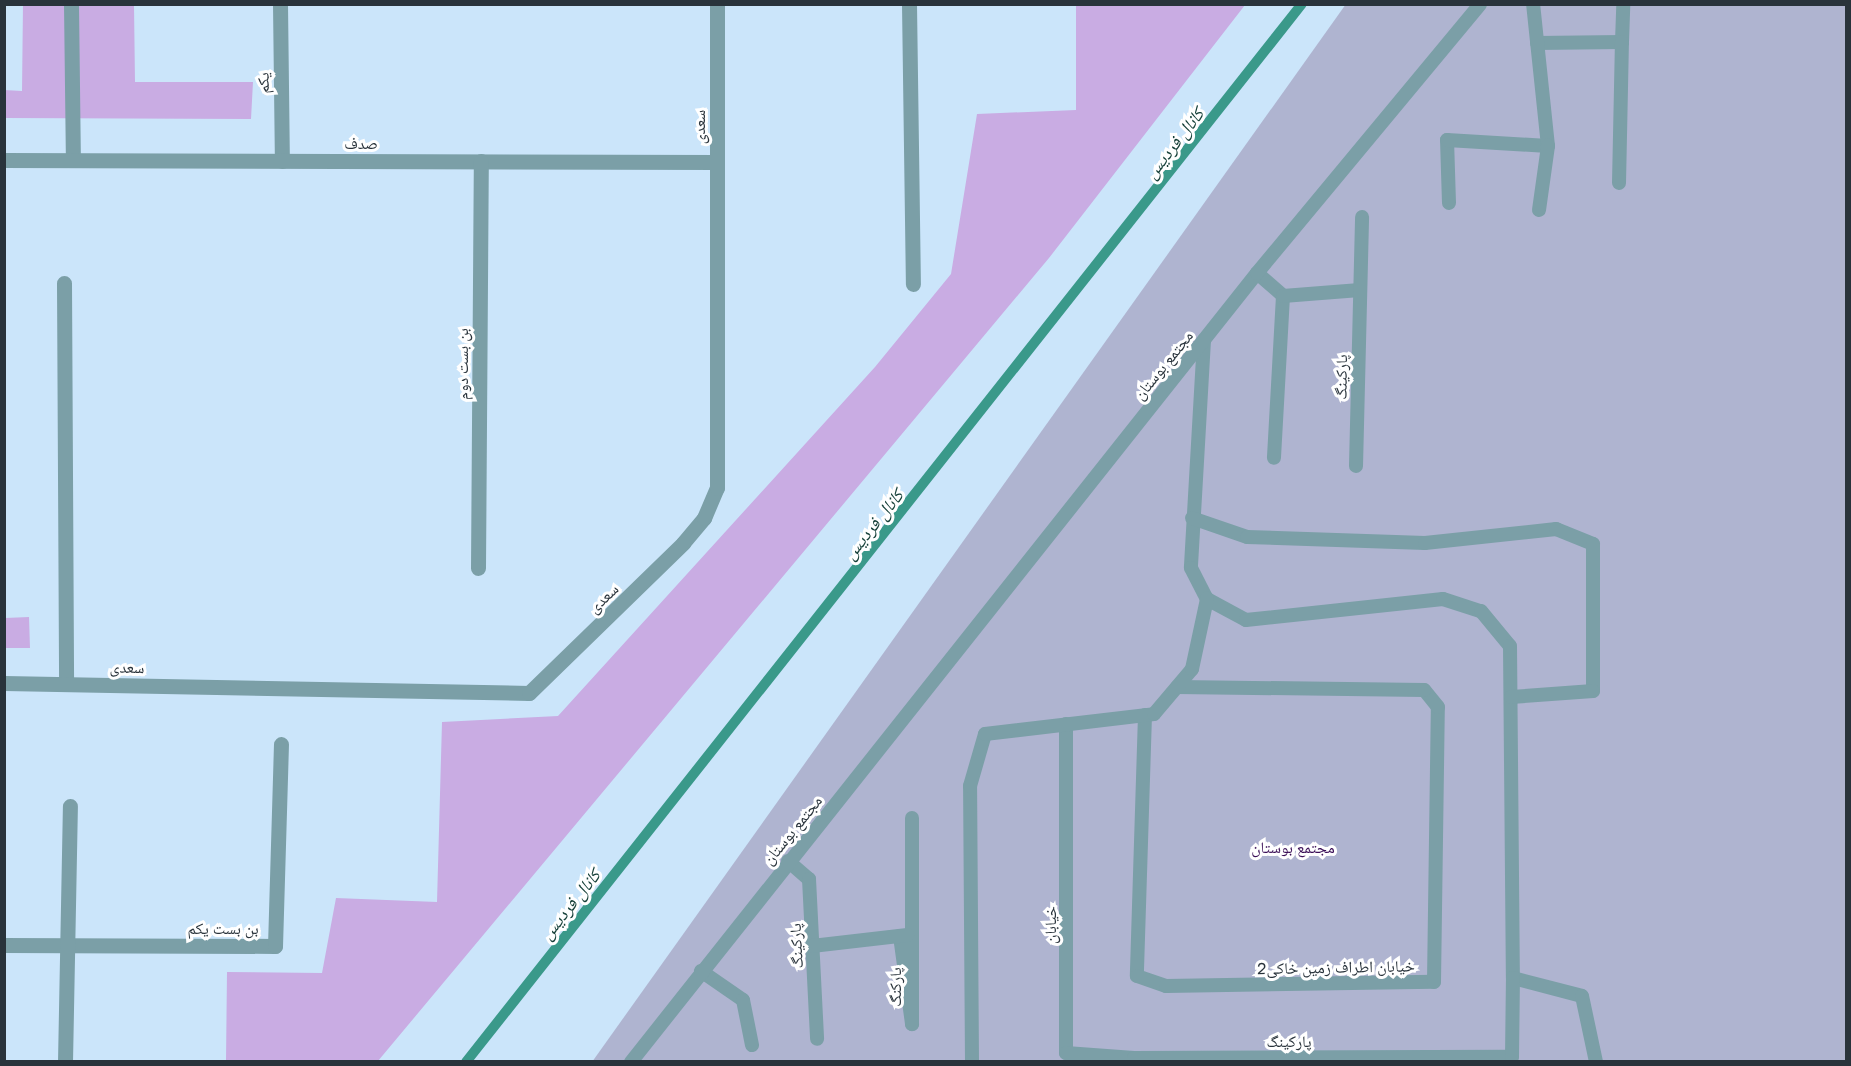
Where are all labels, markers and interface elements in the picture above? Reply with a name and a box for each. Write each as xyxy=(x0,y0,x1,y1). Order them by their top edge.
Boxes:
street label: یکم xyxy=(253,72,273,94)
water label: کانال فردیس xyxy=(1140,103,1208,183)
street label: سعدی xyxy=(689,110,709,144)
street label: صدف xyxy=(344,133,378,153)
street label: مجتمع بوستان xyxy=(1129,326,1197,404)
street label: بن بست دوم xyxy=(452,328,472,400)
street label: پارکینگ xyxy=(1331,354,1351,400)
water label: کانال فردیس xyxy=(838,485,908,563)
street label: سعدی xyxy=(584,579,622,617)
street label: سعدی xyxy=(110,657,144,677)
street label: مجتمع بوستان xyxy=(758,791,826,869)
park label: مجتمع بوستان xyxy=(1251,837,1335,857)
water label: کانال فردیس xyxy=(535,865,605,943)
street label: خیابان xyxy=(1040,906,1060,944)
street label: بن بست یکم xyxy=(187,918,259,938)
street label: پارکینگ xyxy=(785,923,807,969)
street label: خیابان اطراف زمین خاکی2 xyxy=(1257,956,1415,978)
street label: پارکنگ xyxy=(885,967,905,1007)
street label: پارکینگ xyxy=(1266,1031,1312,1051)

